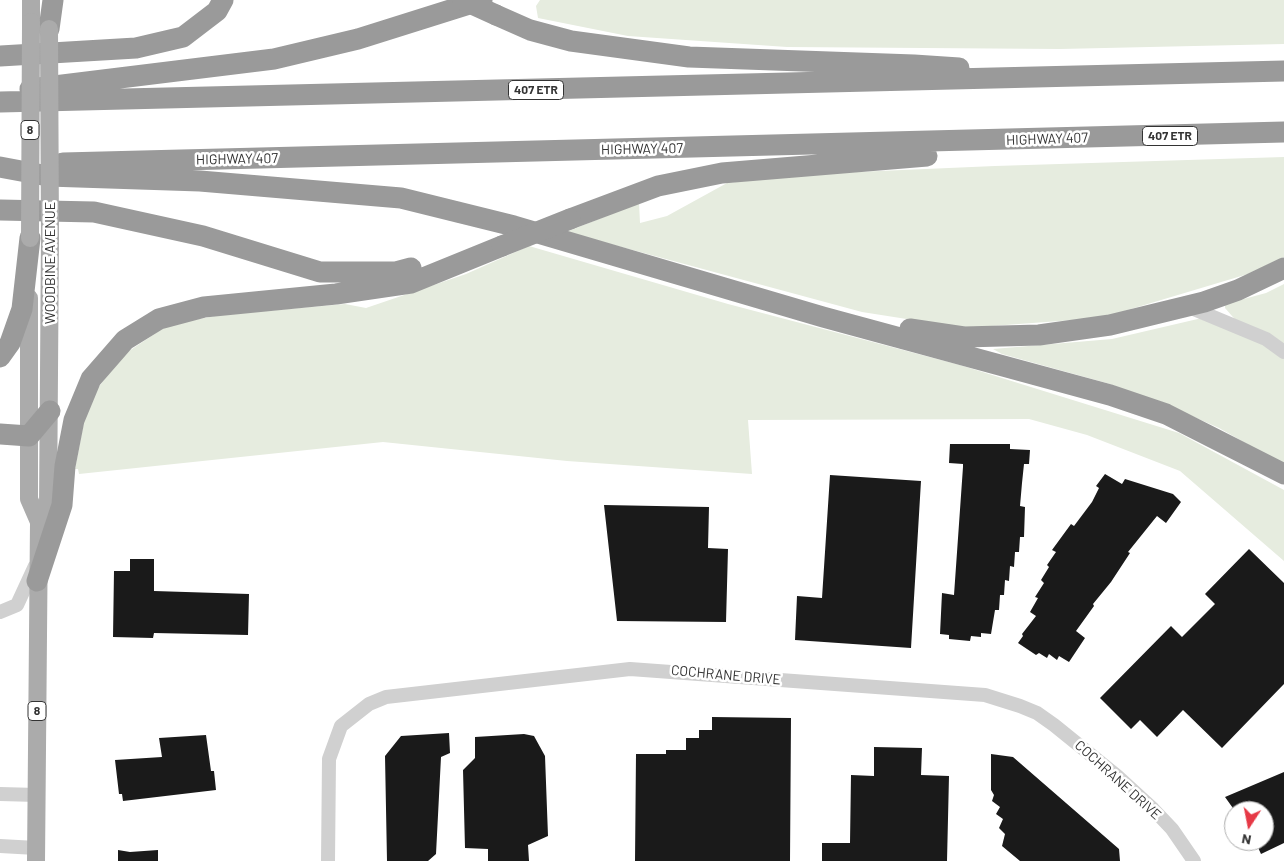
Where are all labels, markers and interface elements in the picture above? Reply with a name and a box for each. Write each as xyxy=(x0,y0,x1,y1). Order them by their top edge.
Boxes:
road number: 407 ETR xyxy=(508,80,564,100)
road number: 8 xyxy=(21,120,39,140)
road number: 407 ETR xyxy=(1142,126,1198,146)
street label: HIGHWAY 407 xyxy=(1006,129,1088,149)
street label: HIGHWAY 407 xyxy=(601,140,683,158)
street label: HIGHWAY 407 xyxy=(196,150,278,168)
street label: WOODBINE AVENUE xyxy=(42,202,58,324)
street label: COCHRANE DRIVE xyxy=(670,662,782,688)
road number: 8 xyxy=(28,701,46,720)
street label: COCHRANE DRIVE xyxy=(1071,737,1165,823)
north arrow xyxy=(1224,801,1274,851)
text: N xyxy=(1240,831,1252,849)

